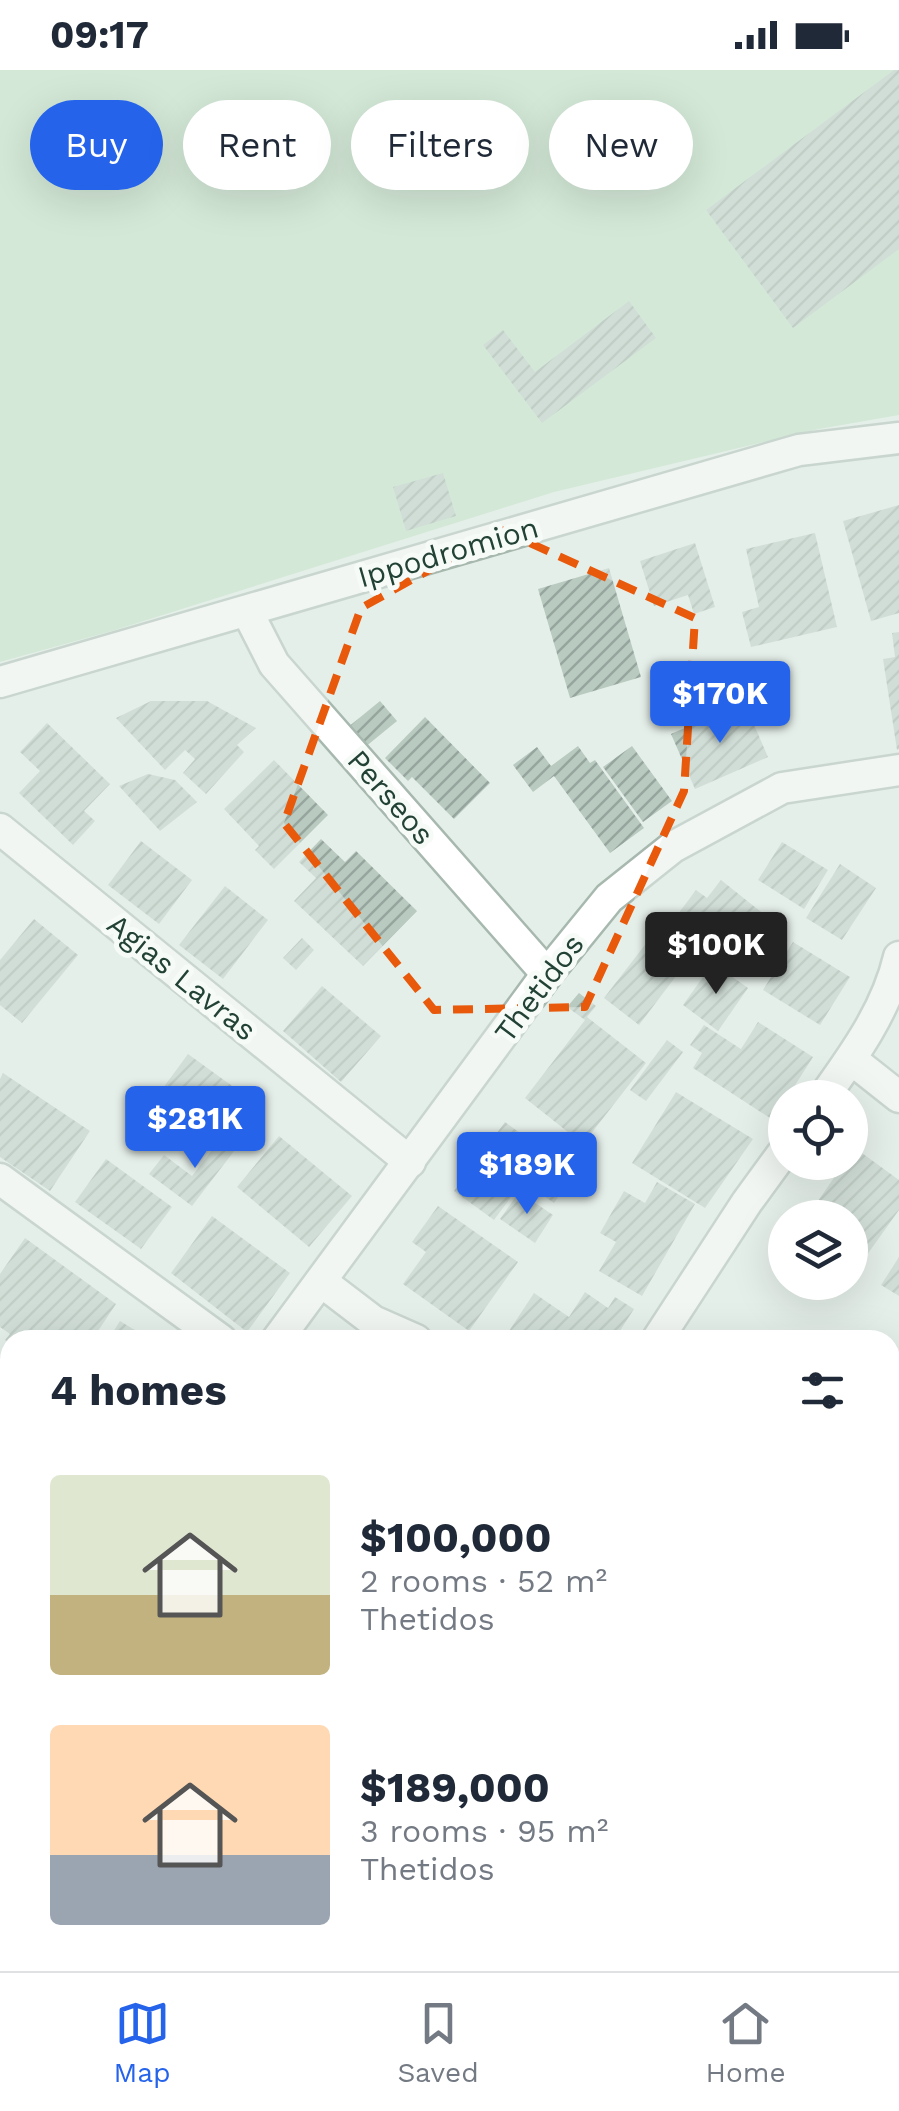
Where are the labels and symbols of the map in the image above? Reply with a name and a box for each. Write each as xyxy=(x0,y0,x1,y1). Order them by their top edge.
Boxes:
street label: Ippodromion xyxy=(354,510,542,594)
pin: $170K xyxy=(650,661,790,746)
street label: Perseos xyxy=(340,743,442,851)
street label: Agias Lavras xyxy=(101,906,263,1048)
pin: $100K xyxy=(646,912,786,997)
street label: Thetidos xyxy=(487,927,591,1049)
pin: $281K xyxy=(125,1086,265,1171)
pin: $189K xyxy=(457,1132,597,1217)

